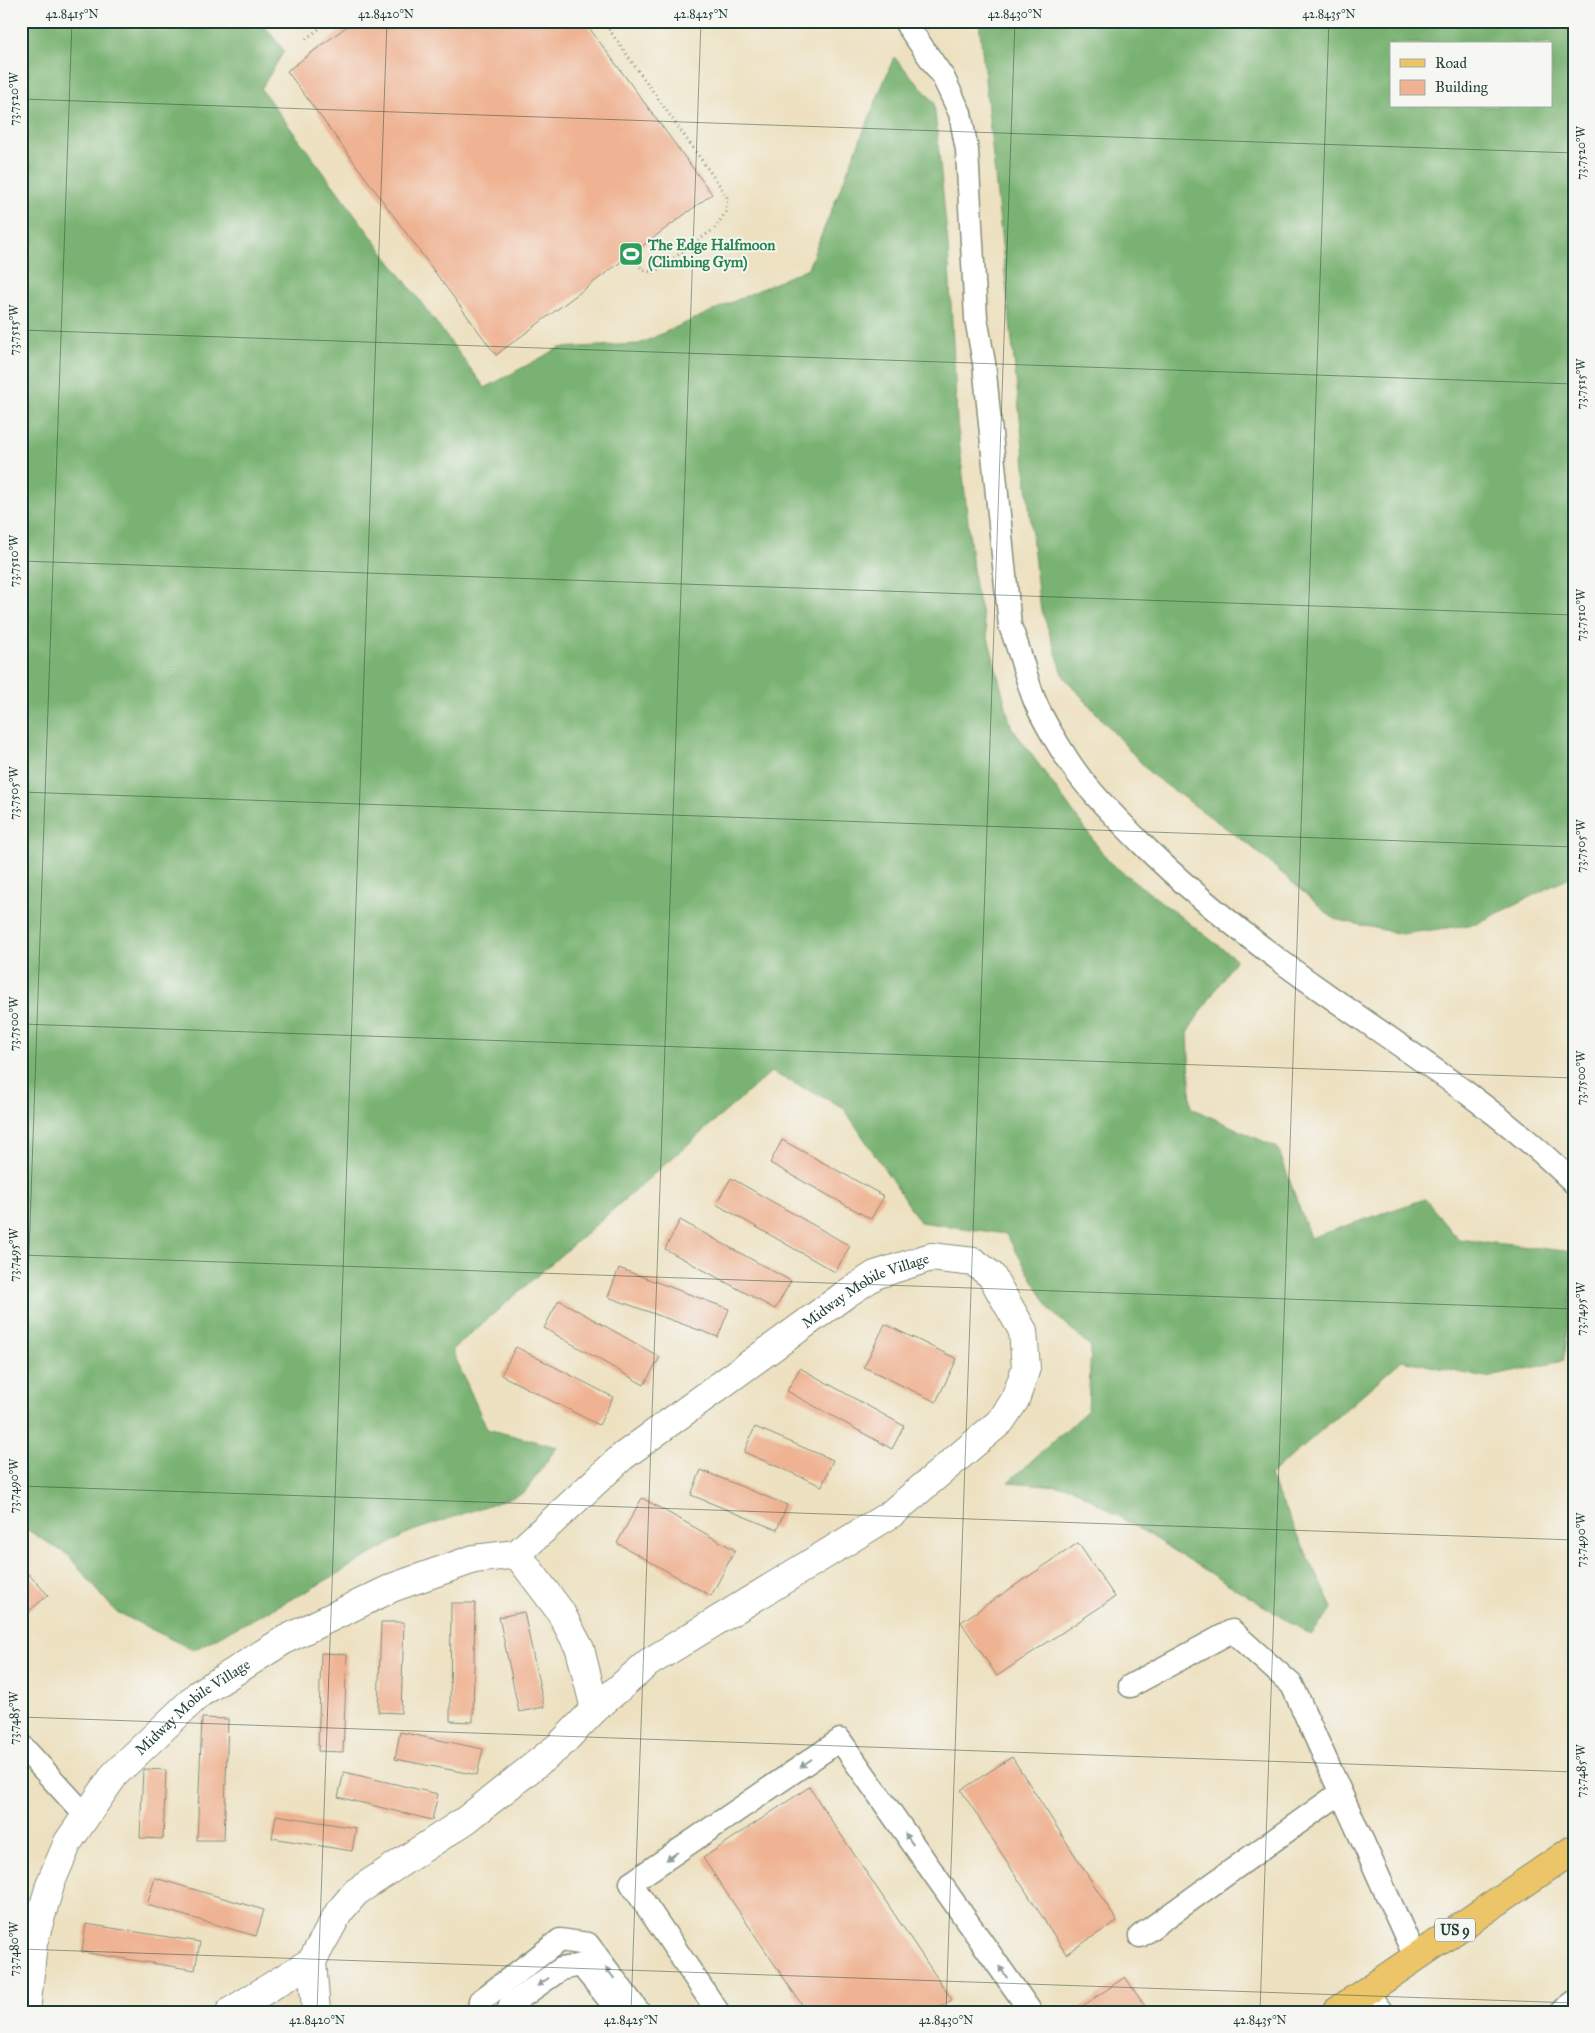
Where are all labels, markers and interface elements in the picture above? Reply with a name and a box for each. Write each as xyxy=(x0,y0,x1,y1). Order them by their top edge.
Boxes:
text: 42.8415°N xyxy=(45,7,99,21)
text: 42.8420°N xyxy=(358,7,414,21)
text: 42.8425°N xyxy=(674,7,728,21)
text: 42.8430°N xyxy=(988,7,1042,21)
text: 42.8435°N xyxy=(1302,7,1356,21)
legend xyxy=(1390,42,1552,108)
text: Road xyxy=(1435,54,1467,72)
text: 73.7520°W xyxy=(7,72,21,126)
text: Building xyxy=(1435,78,1489,96)
text: 73.7520°W xyxy=(1574,126,1588,180)
place label: The Edge Halfmoon (Climbing Gym) xyxy=(647,236,776,272)
sports icon: The Edge Halfmoon (Climbing Gym) xyxy=(618,241,644,267)
text: 73.7515°W xyxy=(7,304,21,355)
text: 73.7515°W xyxy=(1574,358,1588,409)
text: 73.7510°W xyxy=(7,534,21,587)
text: 73.7510°W xyxy=(1574,588,1588,641)
text: 73.7505°W xyxy=(7,766,21,820)
text: 73.7505°W xyxy=(1574,819,1588,873)
text: 73.7500°W xyxy=(7,996,21,1051)
text: 73.7500°W xyxy=(1574,1050,1588,1105)
text: 73.7495°W xyxy=(7,1228,21,1282)
street label: Midway Mobile Village xyxy=(798,1249,931,1332)
text: 73.7495°W xyxy=(1574,1282,1588,1336)
text: 73.7490°W xyxy=(7,1458,21,1513)
text: 73.7490°W xyxy=(1574,1512,1588,1567)
street label: Midway Mobile Village xyxy=(131,1655,253,1759)
text: 73.7485°W xyxy=(7,1691,21,1745)
text: 73.7485°W xyxy=(1574,1744,1588,1798)
one-way arrow xyxy=(799,1759,813,1768)
one-way arrow xyxy=(904,1832,914,1846)
one-way arrow xyxy=(665,1851,679,1860)
road number: US 9 xyxy=(1435,1918,1475,1942)
text: 73.7480°W xyxy=(7,1921,21,1976)
one-way arrow xyxy=(998,1965,1008,1979)
one-way arrow xyxy=(604,1967,615,1980)
one-way arrow xyxy=(536,1977,550,1987)
text: 42.8420°N xyxy=(289,2013,345,2027)
text: 42.8425°N xyxy=(604,2013,658,2027)
text: 42.8430°N xyxy=(919,2013,973,2027)
text: 42.8435°N xyxy=(1233,2013,1287,2027)

